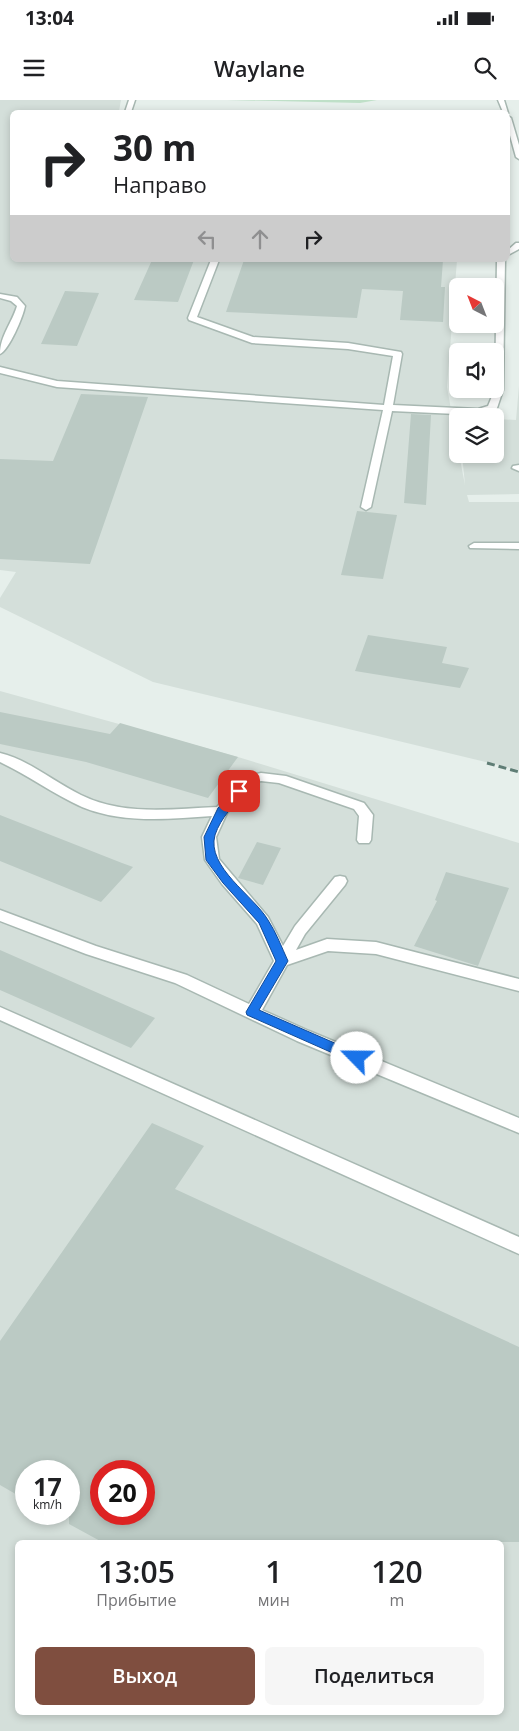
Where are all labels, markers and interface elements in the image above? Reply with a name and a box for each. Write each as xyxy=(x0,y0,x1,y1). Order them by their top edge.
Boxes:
text: 13:04 xyxy=(25,5,74,31)
text: Waylane xyxy=(214,53,305,83)
icon: menu xyxy=(20,54,48,82)
icon: search xyxy=(471,54,499,82)
text: 30 m xyxy=(113,124,196,171)
icon: right xyxy=(30,130,95,195)
text: Направо xyxy=(113,169,207,199)
icon: left xyxy=(193,225,221,253)
icon: ahead xyxy=(246,225,274,253)
icon: right xyxy=(299,225,327,253)
north arrow xyxy=(449,278,504,332)
map controls xyxy=(449,278,504,463)
button: sound xyxy=(449,343,504,398)
button: layers xyxy=(449,408,504,463)
pin xyxy=(218,770,260,812)
icon: arrive xyxy=(225,777,253,805)
position arrow xyxy=(330,1031,382,1083)
speed limit sign: 20 xyxy=(90,1460,155,1525)
text: 17 xyxy=(33,1469,62,1503)
text: km/h xyxy=(33,1496,62,1513)
text: 13:05 xyxy=(98,1551,175,1592)
text: 1 xyxy=(265,1551,282,1592)
text: 120 xyxy=(371,1551,423,1592)
text: Прибытие xyxy=(96,1589,176,1611)
text: мин xyxy=(258,1589,290,1611)
text: m xyxy=(390,1589,404,1611)
button: Выход xyxy=(35,1647,255,1705)
button: Поделиться xyxy=(265,1647,484,1705)

